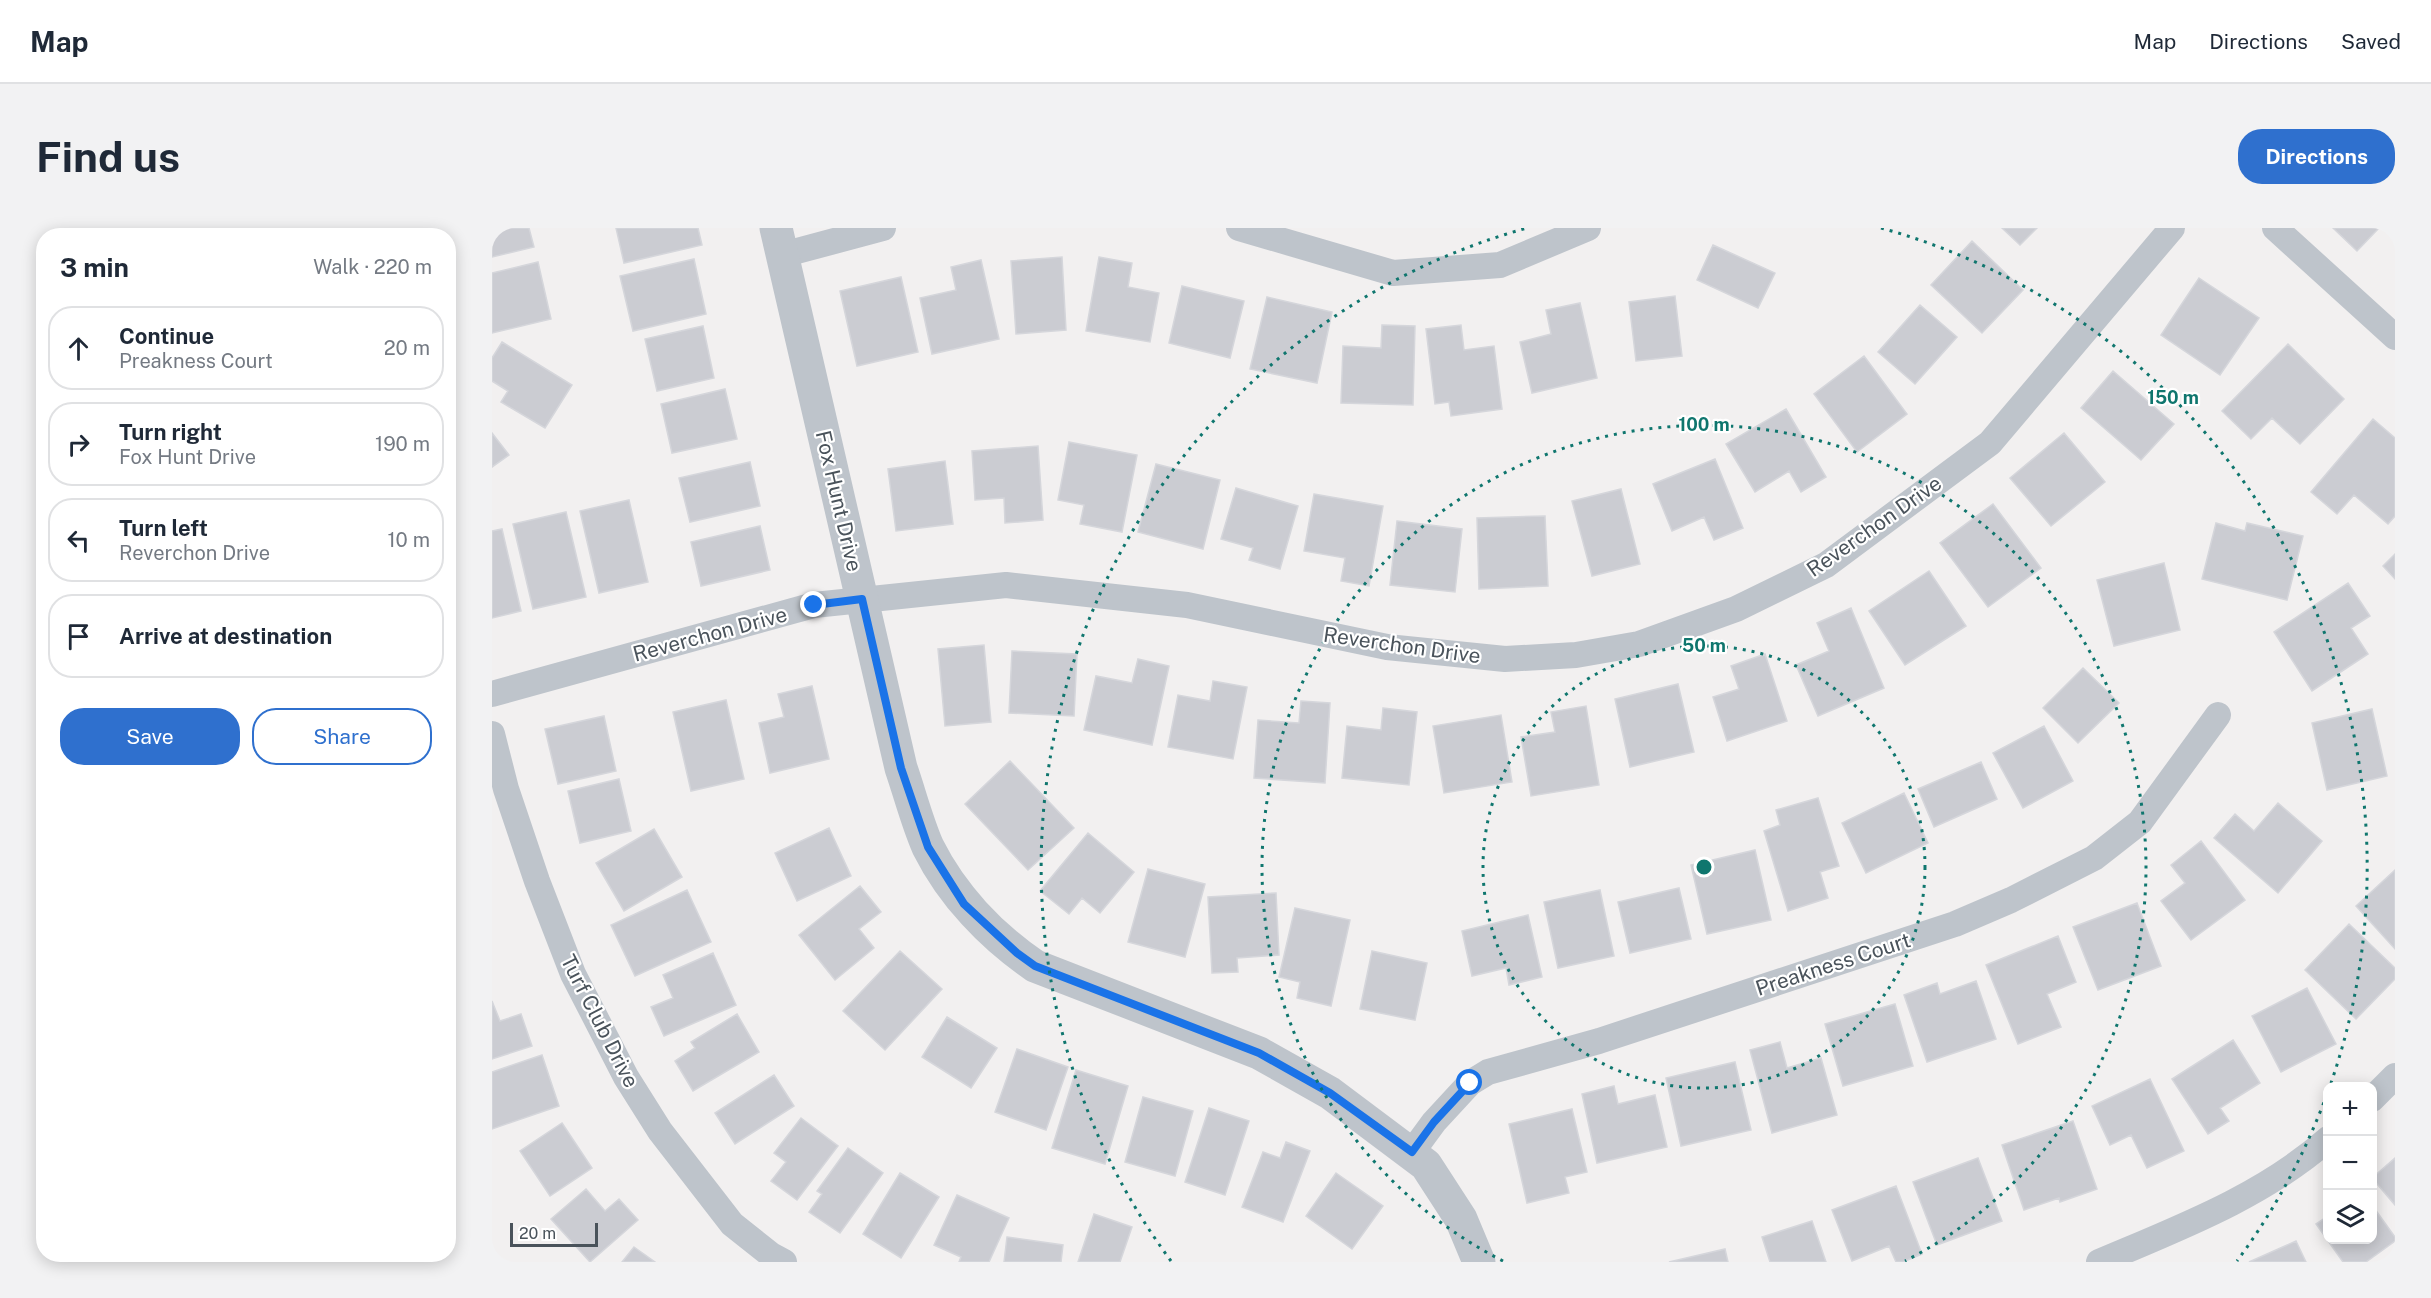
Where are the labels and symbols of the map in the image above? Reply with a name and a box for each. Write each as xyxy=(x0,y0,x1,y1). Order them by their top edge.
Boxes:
text: 150 m xyxy=(2147,387,2199,408)
text: 100 m xyxy=(1678,414,1730,435)
street label: Fox Hunt Drive xyxy=(811,428,867,574)
street label: Reverchon Drive xyxy=(1802,470,1946,582)
route end xyxy=(800,591,826,617)
street label: Reverchon Drive xyxy=(630,601,790,667)
street label: Reverchon Drive xyxy=(1322,622,1482,668)
text: 50 m xyxy=(1682,635,1726,656)
centre of rings xyxy=(1694,857,1714,877)
street label: Preakness Court xyxy=(1752,927,1914,1001)
street label: Turf Club Drive xyxy=(556,950,644,1092)
route start xyxy=(1456,1069,1482,1095)
scale bar xyxy=(510,1220,598,1248)

